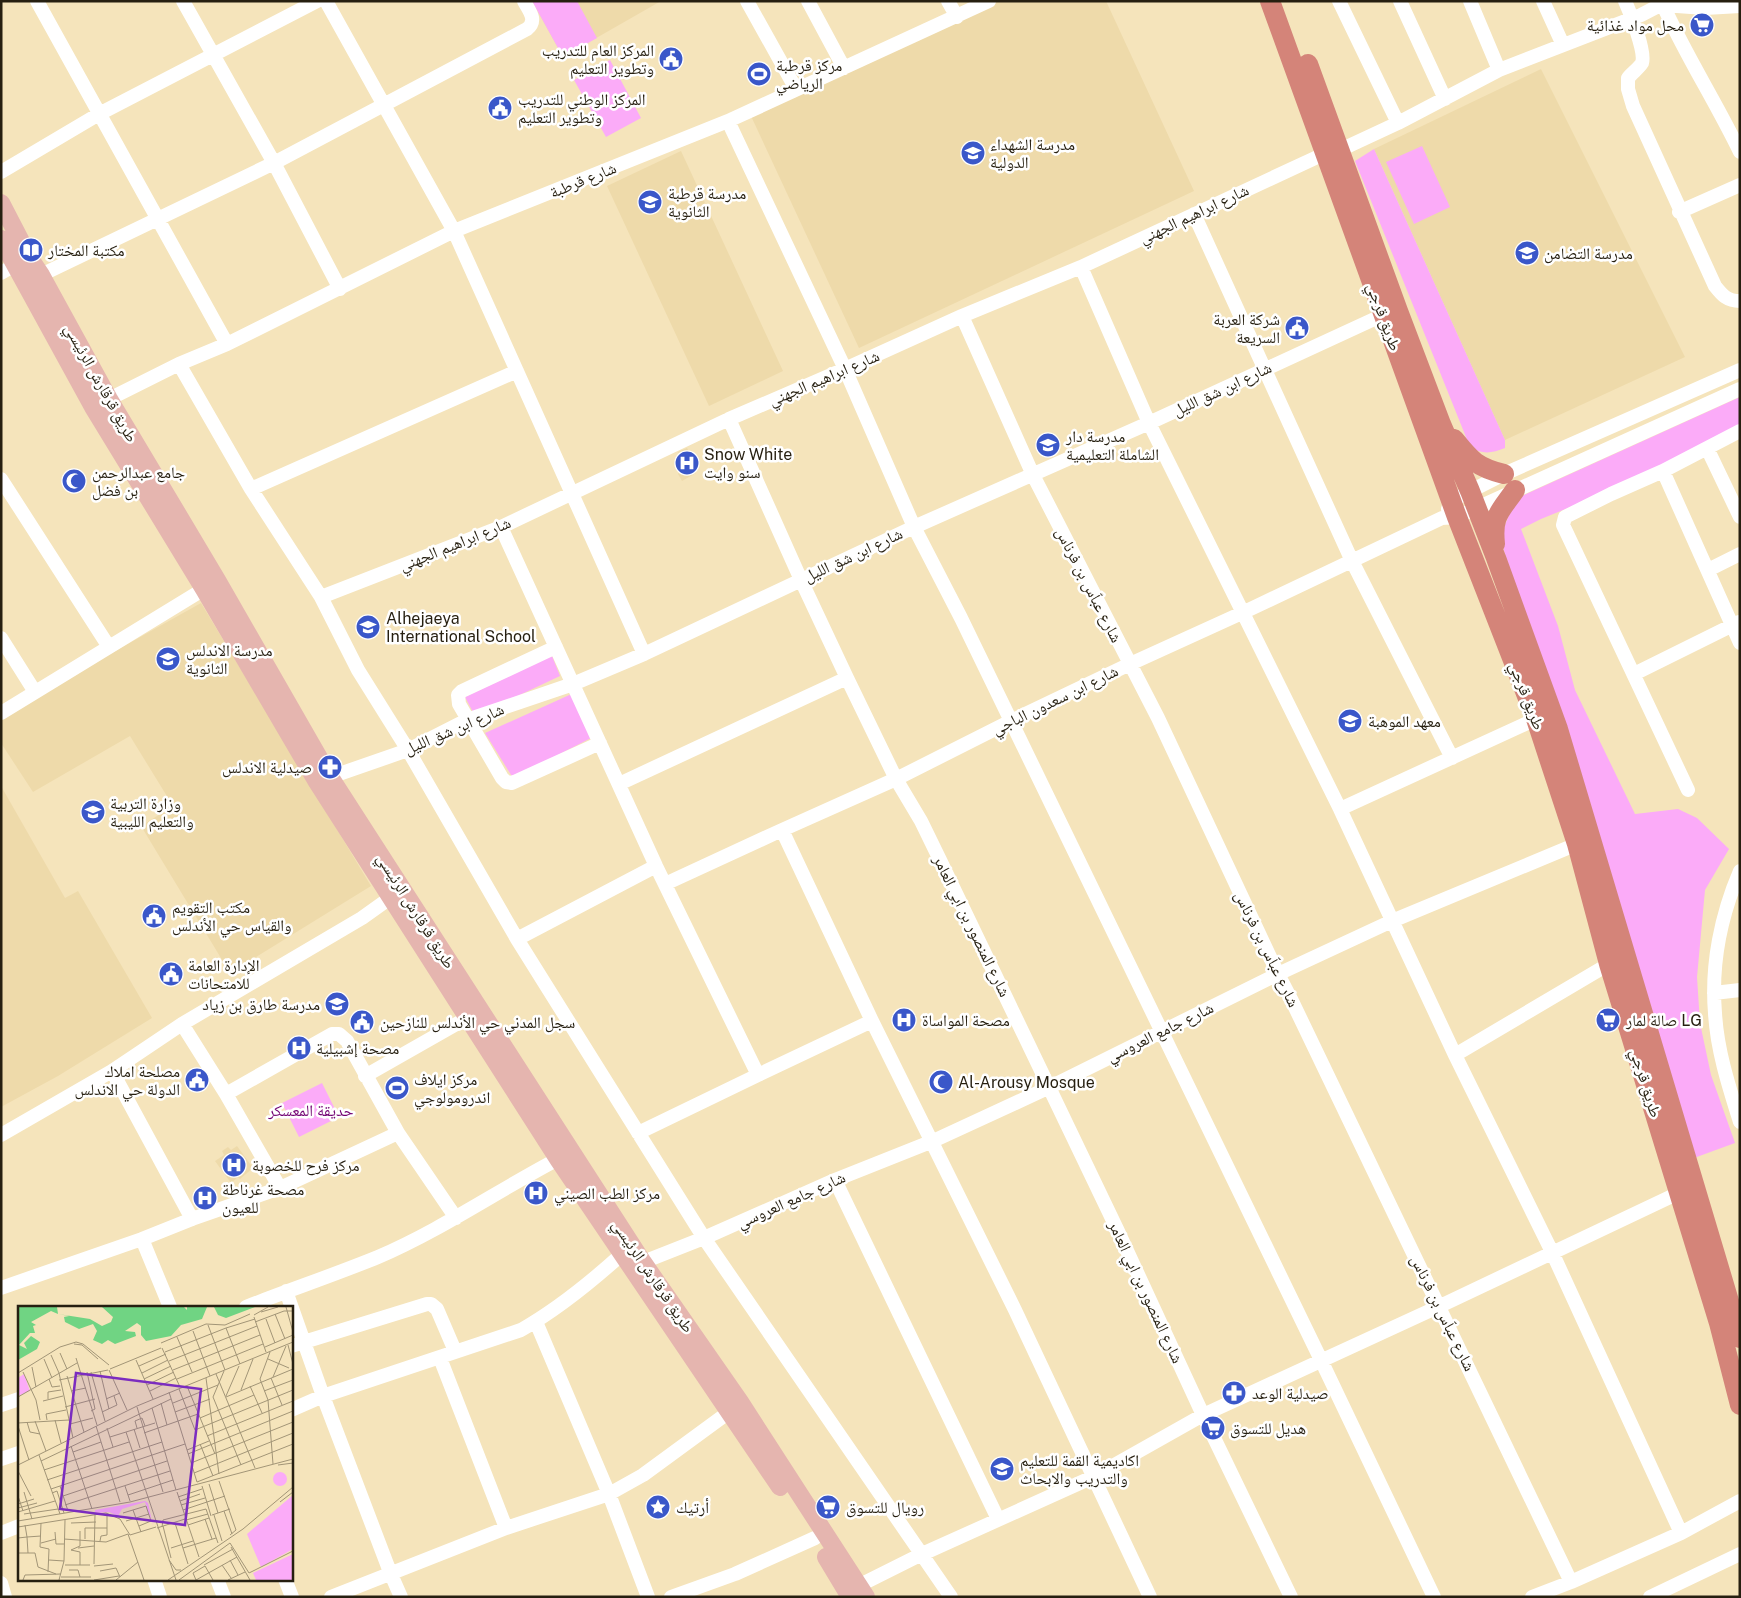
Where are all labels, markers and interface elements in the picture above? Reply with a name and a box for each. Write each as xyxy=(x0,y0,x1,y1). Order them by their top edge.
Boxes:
supermarket icon: محل مواد غذائية xyxy=(1689,12,1715,38)
place label: محل مواد غذائية xyxy=(1587,16,1684,36)
place label: المركز العام للتدريب وتطوير التعليم xyxy=(542,41,654,79)
public building icon: المركز العام للتدريب وتطوير التعليم xyxy=(658,46,684,72)
place label: مركز قرطبة الرياضي xyxy=(776,56,842,96)
sports icon: مركز قرطبة الرياضي xyxy=(746,61,772,87)
place label: المركز الوطني للتدريب وتطوير التعليم xyxy=(518,90,645,128)
public building icon: المركز الوطني للتدريب وتطوير التعليم xyxy=(487,95,513,121)
place label: مدرسة الشهداء الدولية xyxy=(990,135,1075,172)
school or university icon: مدرسة الشهداء الدولية xyxy=(960,140,986,166)
street label: شارع قرطبة xyxy=(547,158,619,203)
street label: شارع ابراهيم الجهني xyxy=(1136,180,1253,250)
place label: مدرسة قرطبة الثانوية xyxy=(668,184,746,221)
school or university icon: مدرسة قرطبة الثانوية xyxy=(637,189,663,215)
library icon: مكتبة المختار xyxy=(18,237,44,263)
school or university icon: مدرسة التضامن xyxy=(1514,240,1540,266)
place label: مكتبة المختار xyxy=(47,241,125,260)
place label: مدرسة التضامن xyxy=(1544,244,1633,264)
street label: طريق قرجي xyxy=(1360,280,1405,355)
place label: شركة العربة السريعة xyxy=(1213,310,1280,347)
public building icon: شركة العربة السريعة xyxy=(1284,315,1310,341)
street label: طريق قرقارش الرئيسي xyxy=(58,321,141,447)
street label: شارع ابراهيم الجهني xyxy=(766,346,884,413)
street label: شارع ابن شق الليل xyxy=(1170,358,1275,421)
place label: مدرسة دار الشاملة التعليمية xyxy=(1065,427,1159,464)
school or university icon: مدرسة دار الشاملة التعليمية xyxy=(1035,432,1061,458)
place label: Snow White سنو وايت xyxy=(704,445,792,482)
hospital icon: Snow White سنو وايت xyxy=(674,450,700,476)
place label: جامع عبدالرحمن بن فضل xyxy=(92,463,185,501)
mosque icon: جامع عبدالرحمن بن فضل xyxy=(61,468,87,494)
street label: شارع ابراهيم الجهني xyxy=(396,513,515,578)
street label: شارع ابن شق الليل xyxy=(801,524,906,587)
street label: شارع عباّس بن فرناس xyxy=(1051,524,1126,646)
place label: Alhejaeya International School xyxy=(386,609,536,646)
school or university icon: Alhejaeya International School xyxy=(355,614,381,640)
place label: مدرسة الاندلس الثانوية xyxy=(186,641,272,678)
school or university icon: مدرسة الاندلس الثانوية xyxy=(155,646,181,672)
street label: طريق قرجي xyxy=(1503,659,1549,734)
street label: شارع ابن سعدون الباجي xyxy=(989,661,1123,742)
street label: شارع ابن شق الليل xyxy=(401,699,507,760)
school or university icon: معهد الموهبة xyxy=(1337,708,1363,734)
place label: معهد الموهبة xyxy=(1368,712,1441,731)
pharmacy icon: صيدلية الاندلس xyxy=(317,754,343,780)
place label: صيدلية الاندلس xyxy=(222,758,312,778)
place label: وزارة التربية والتعليم الليبية xyxy=(110,794,194,832)
school or university icon: وزارة التربية والتعليم الليبية xyxy=(80,799,106,825)
street label: طريق قرقارش الرئيسي xyxy=(370,850,459,974)
street label: شارع المنصور بن ابي العامر xyxy=(926,851,1015,1001)
street label: شارع عباّس بن فرناس xyxy=(1230,888,1303,1011)
place label: مكتب التقويم والقياس حي الأندلس xyxy=(172,898,292,938)
public building icon: مكتب التقويم والقياس حي الأندلس xyxy=(141,903,167,929)
place label: الإدارة العامة للامتحانات xyxy=(188,956,260,993)
public building icon: الإدارة العامة للامتحانات xyxy=(158,961,184,987)
school or university icon: مدرسة طارق بن زياد xyxy=(324,991,350,1017)
place label: مدرسة طارق بن زياد xyxy=(202,995,320,1015)
street label: شارع جامع العروسي xyxy=(1103,998,1218,1069)
hospital icon: مصحة المواساة xyxy=(891,1007,917,1033)
supermarket icon: صالة لمار LG xyxy=(1595,1007,1621,1033)
public building icon: سجل المدني حي الأندلس للنازحين xyxy=(349,1009,375,1035)
place label: مصحة المواساة xyxy=(922,1011,1010,1030)
place label: صالة لمار LG xyxy=(1625,1011,1702,1030)
place label: سجل المدني حي الأندلس للنازحين xyxy=(380,1013,575,1035)
hospital icon: مصحة إشبيلية xyxy=(286,1035,312,1061)
place label: مصحة إشبيلية xyxy=(316,1039,399,1058)
street label: طريق قرجي xyxy=(1624,1046,1665,1121)
place label: مصلحة املاك الدولة حي الاندلس xyxy=(74,1062,180,1102)
public building icon: مصلحة املاك الدولة حي الاندلس xyxy=(184,1067,210,1093)
mosque icon: Al-Arousy Mosque xyxy=(928,1069,954,1095)
place label: مركز ايلاف اندرومولوجي xyxy=(414,1070,490,1110)
place label: Al-Arousy Mosque xyxy=(958,1073,1095,1092)
sports icon: مركز ايلاف اندرومولوجي xyxy=(384,1075,410,1101)
park label: حديقة المعسكر xyxy=(267,1101,354,1120)
hospital icon: مركز فرح للخصوبة xyxy=(221,1152,247,1178)
place label: مركز فرح للخصوبة xyxy=(252,1156,360,1176)
street label: شارع جامع العروسي xyxy=(734,1168,849,1235)
place label: مصحة غرناطة للعيون xyxy=(222,1180,304,1218)
hospital icon: مركز الطب الصيني xyxy=(523,1180,549,1206)
place label: مركز الطب الصيني xyxy=(554,1184,660,1206)
hospital icon: مصحة غرناطة للعيون xyxy=(192,1185,218,1211)
street label: طريق قرقارش الرئيسي xyxy=(606,1216,698,1338)
street label: شارع المنصور بن ابي العامر xyxy=(1101,1217,1187,1368)
street label: شارع عباّس بن فرناس xyxy=(1406,1252,1479,1375)
inset map xyxy=(18,1306,292,1580)
pharmacy icon: صيدلية الوعد xyxy=(1221,1380,1247,1406)
place label: صيدلية الوعد xyxy=(1252,1384,1329,1403)
supermarket icon: هديل للتسوق xyxy=(1200,1415,1226,1441)
place label: هديل للتسوق xyxy=(1230,1419,1306,1439)
place label: اكاديمية القمة للتعليم والتدريب والابحاث xyxy=(1020,1451,1139,1488)
school or university icon: اكاديمية القمة للتعليم والتدريب والابحاث xyxy=(989,1456,1015,1482)
place icon: أرتيك xyxy=(645,1494,671,1520)
supermarket icon: رويال للتسوق xyxy=(815,1494,841,1520)
place label: أرتيك xyxy=(676,1498,709,1517)
place label: رويال للتسوق xyxy=(846,1498,924,1518)

